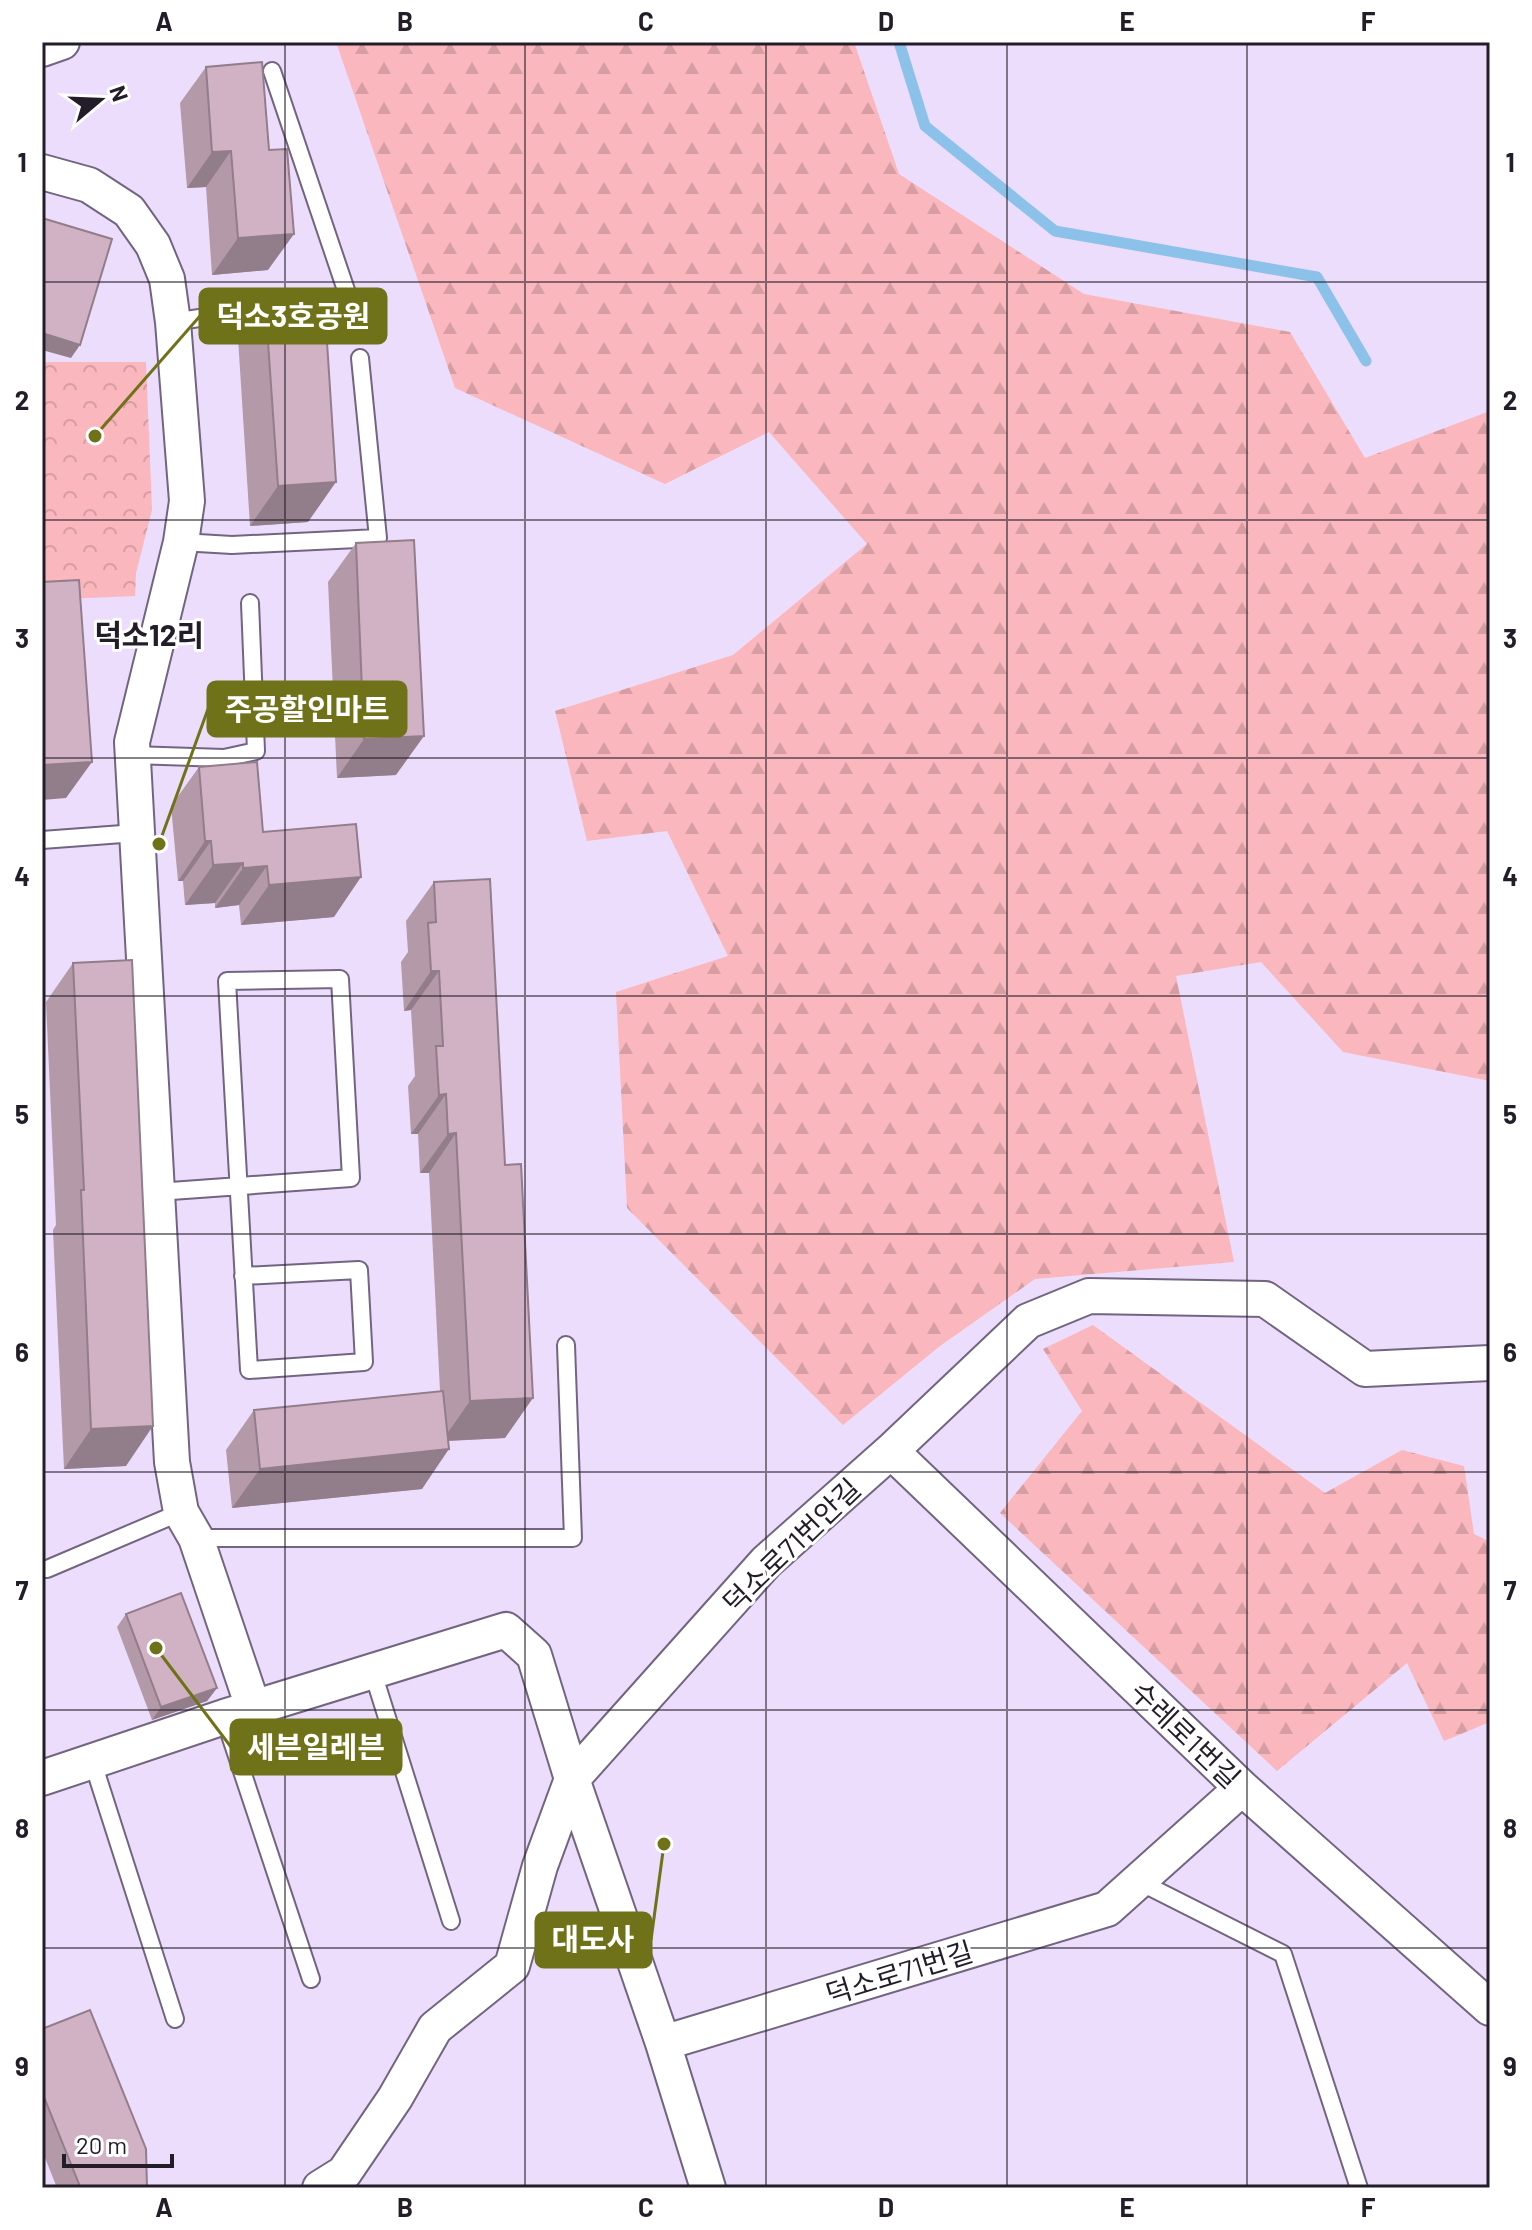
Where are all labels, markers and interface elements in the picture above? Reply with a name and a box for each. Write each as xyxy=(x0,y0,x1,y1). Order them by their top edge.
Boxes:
text: A xyxy=(155,5,173,36)
text: B xyxy=(397,5,413,36)
text: C xyxy=(638,5,654,36)
text: D xyxy=(878,5,894,36)
text: E xyxy=(1119,5,1135,36)
text: F xyxy=(1361,5,1376,36)
north arrow xyxy=(60,60,140,140)
text: N xyxy=(105,82,135,104)
text: 1 xyxy=(17,146,27,177)
text: 1 xyxy=(1505,146,1515,177)
callout: 덕소3호공원 xyxy=(200,289,386,343)
text: 덕소3호공원 xyxy=(216,297,370,333)
text: 2 xyxy=(15,384,29,415)
text: 2 xyxy=(1503,384,1517,415)
district label: 덕소12리 xyxy=(94,616,204,652)
text: 3 xyxy=(15,622,29,653)
text: 3 xyxy=(1503,622,1517,653)
callout: 주공할인마트 xyxy=(208,682,406,736)
text: 주공할인마트 xyxy=(224,690,390,726)
text: 4 xyxy=(14,860,30,891)
text: 4 xyxy=(1502,860,1518,891)
text: 5 xyxy=(15,1098,29,1129)
text: 5 xyxy=(1503,1098,1517,1129)
text: 6 xyxy=(15,1336,29,1367)
text: 6 xyxy=(1503,1336,1517,1367)
street label: 덕소로71번안길 xyxy=(715,1471,867,1619)
text: 7 xyxy=(16,1574,29,1605)
text: 7 xyxy=(1504,1574,1517,1605)
street label: 수레로1번길 xyxy=(1124,1674,1248,1794)
callout: 세븐일레븐 xyxy=(231,1720,401,1774)
text: 세븐일레븐 xyxy=(247,1728,385,1764)
text: 8 xyxy=(15,1812,29,1843)
text: 8 xyxy=(1503,1812,1517,1843)
callout: 대도사 xyxy=(536,1913,651,1967)
text: 대도사 xyxy=(552,1920,634,1956)
street label: 덕소로71번길 xyxy=(821,1934,977,2010)
text: 9 xyxy=(15,2050,29,2081)
text: 9 xyxy=(1503,2050,1517,2081)
scale bar xyxy=(64,2118,172,2168)
text: 20 m xyxy=(76,2130,127,2159)
text: A xyxy=(155,2191,173,2222)
text: B xyxy=(397,2191,413,2222)
text: C xyxy=(638,2191,654,2222)
text: D xyxy=(878,2191,894,2222)
text: E xyxy=(1119,2191,1135,2222)
text: F xyxy=(1361,2191,1376,2222)

